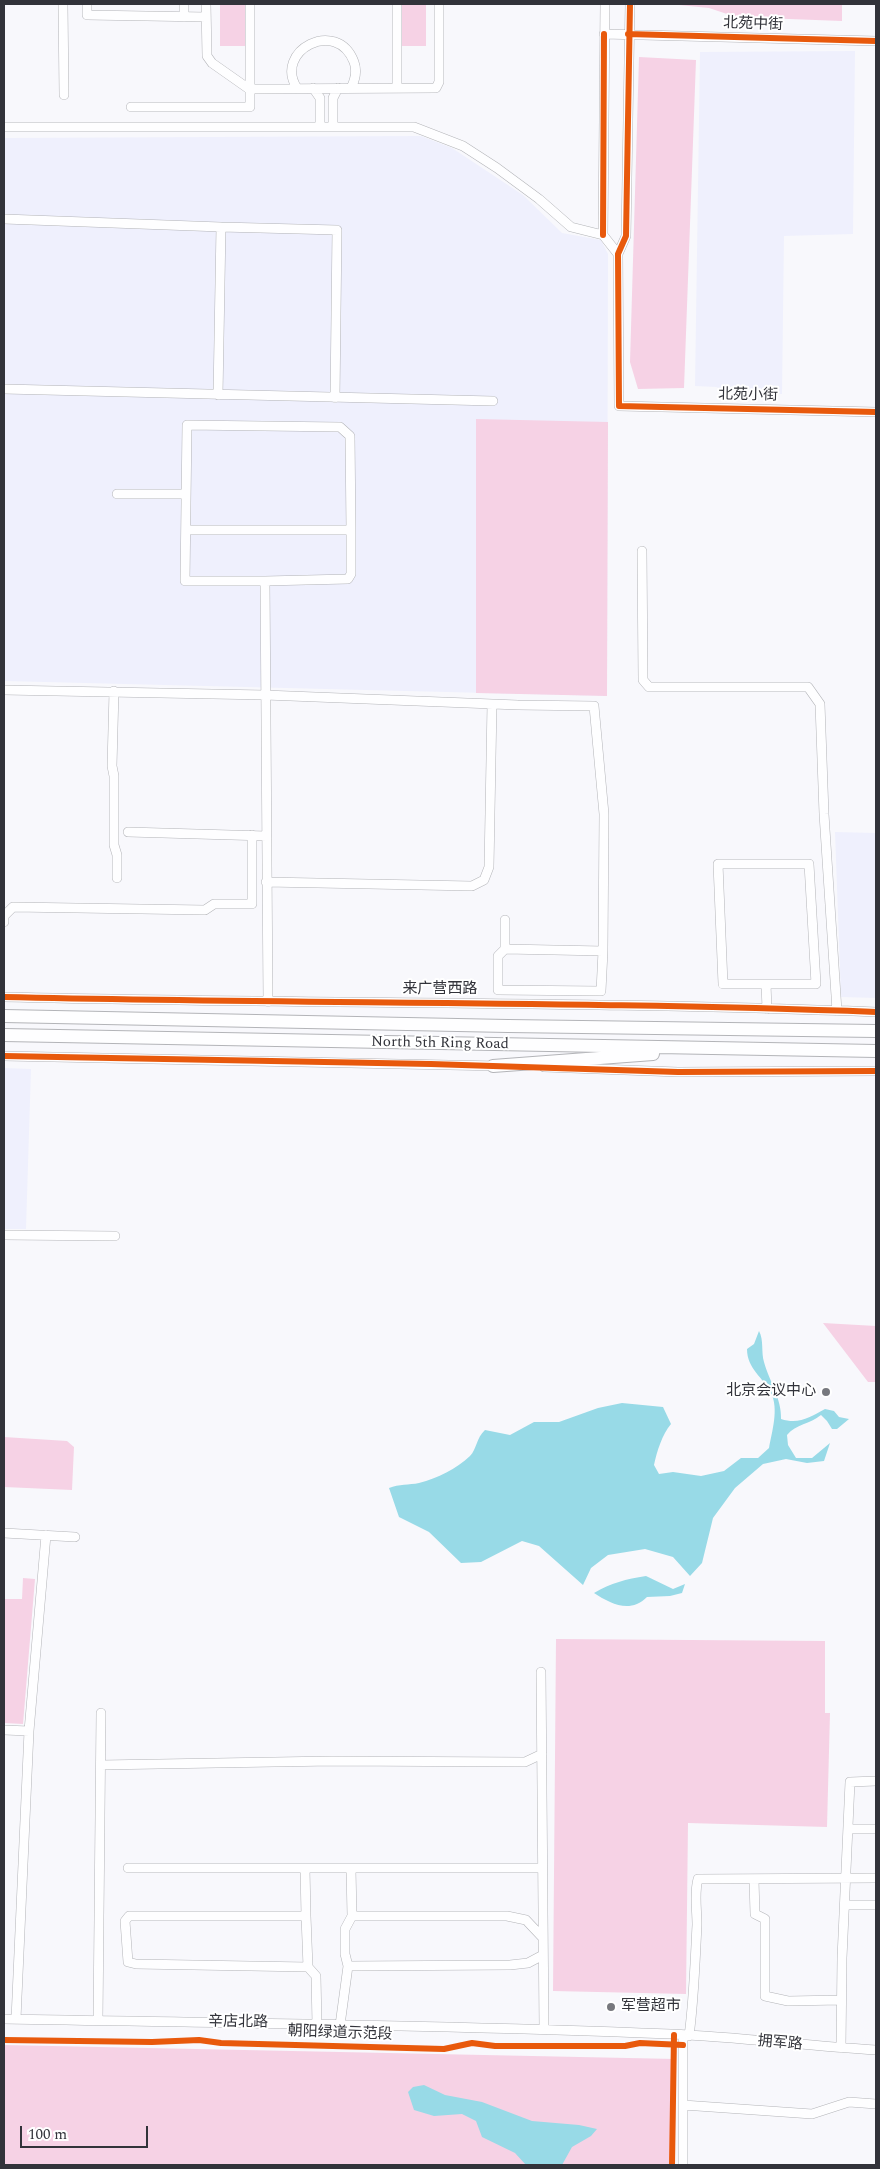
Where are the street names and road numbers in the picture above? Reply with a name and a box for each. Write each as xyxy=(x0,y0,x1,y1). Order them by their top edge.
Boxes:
street label: 北苑中街 xyxy=(723,15,783,35)
street label: 北苑小街 xyxy=(718,386,778,406)
street label: 来广营西路 xyxy=(403,981,477,999)
street label: North 5th Ring Road xyxy=(371,1034,509,1054)
street label: 辛店北路 xyxy=(208,2013,268,2033)
street label: 朝阳绿道示范段 xyxy=(287,2023,393,2045)
street label: 拥军路 xyxy=(757,2033,803,2055)

